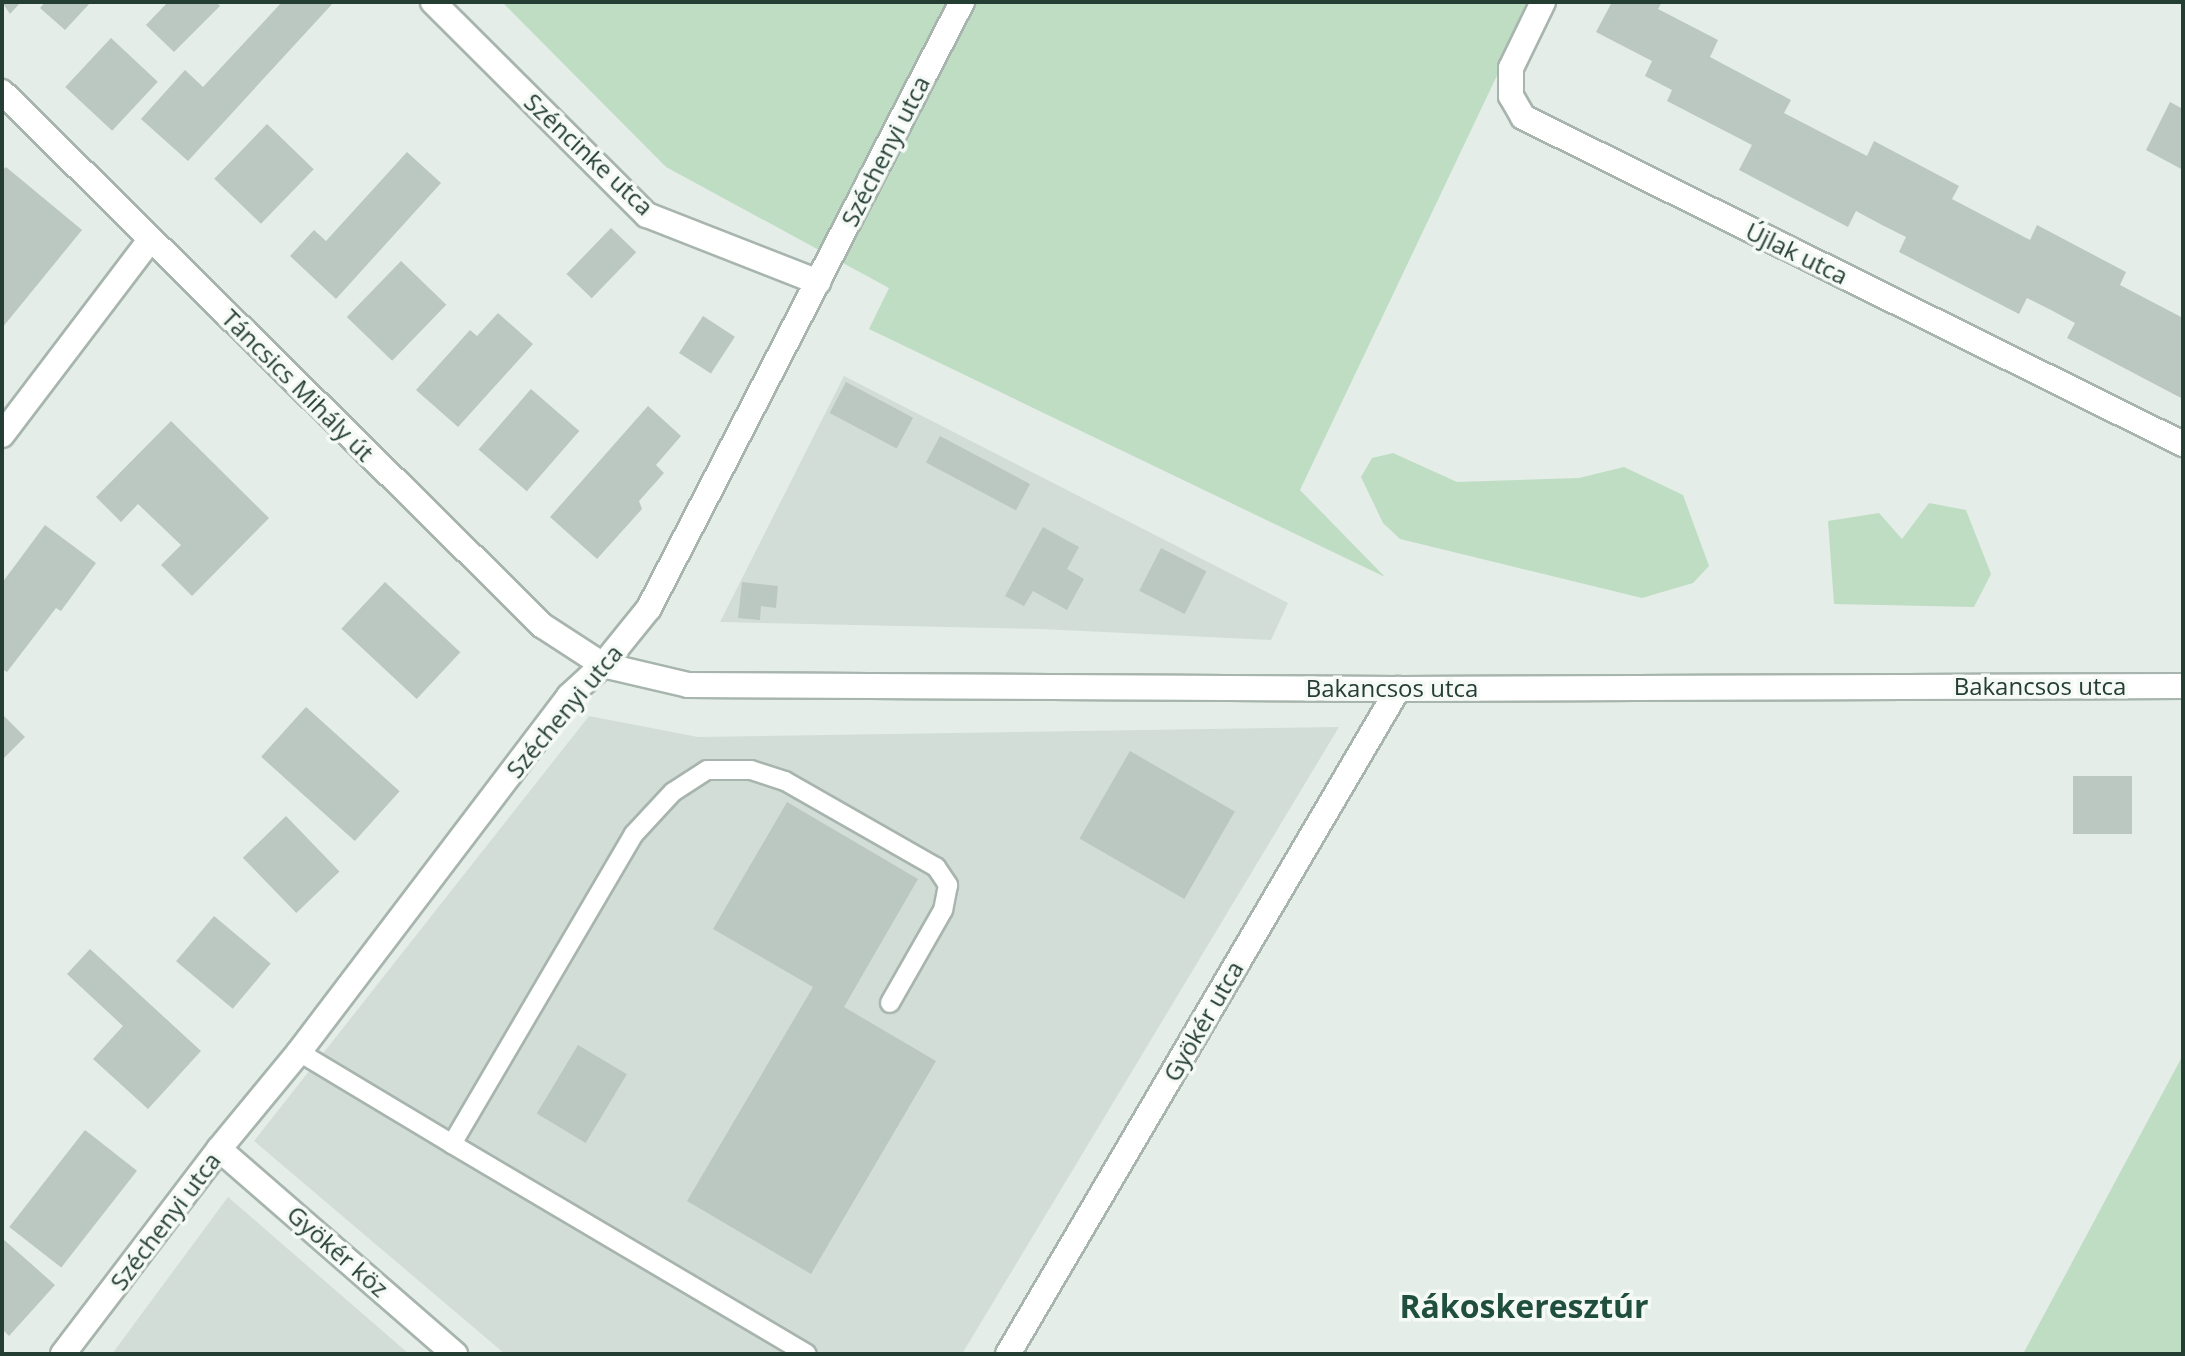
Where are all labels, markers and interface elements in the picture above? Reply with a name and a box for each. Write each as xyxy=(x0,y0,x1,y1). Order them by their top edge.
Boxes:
street label: Széchenyi utca xyxy=(835,71,935,231)
street label: Széncinke utca xyxy=(519,87,659,221)
street label: Újlak utca xyxy=(1741,216,1853,290)
street label: Táncsics Mihály út xyxy=(216,303,380,467)
street label: Széchenyi utca xyxy=(500,639,628,783)
street label: Bakancsos utca xyxy=(1954,672,2126,700)
street label: Bakancsos utca xyxy=(1306,674,1478,702)
street label: Gyökér utca xyxy=(1157,956,1249,1086)
street label: Széchenyi utca xyxy=(104,1147,226,1295)
street label: Gyökér köz xyxy=(282,1199,394,1303)
district label: Rákoskeresztúr xyxy=(1399,1287,1649,1325)

